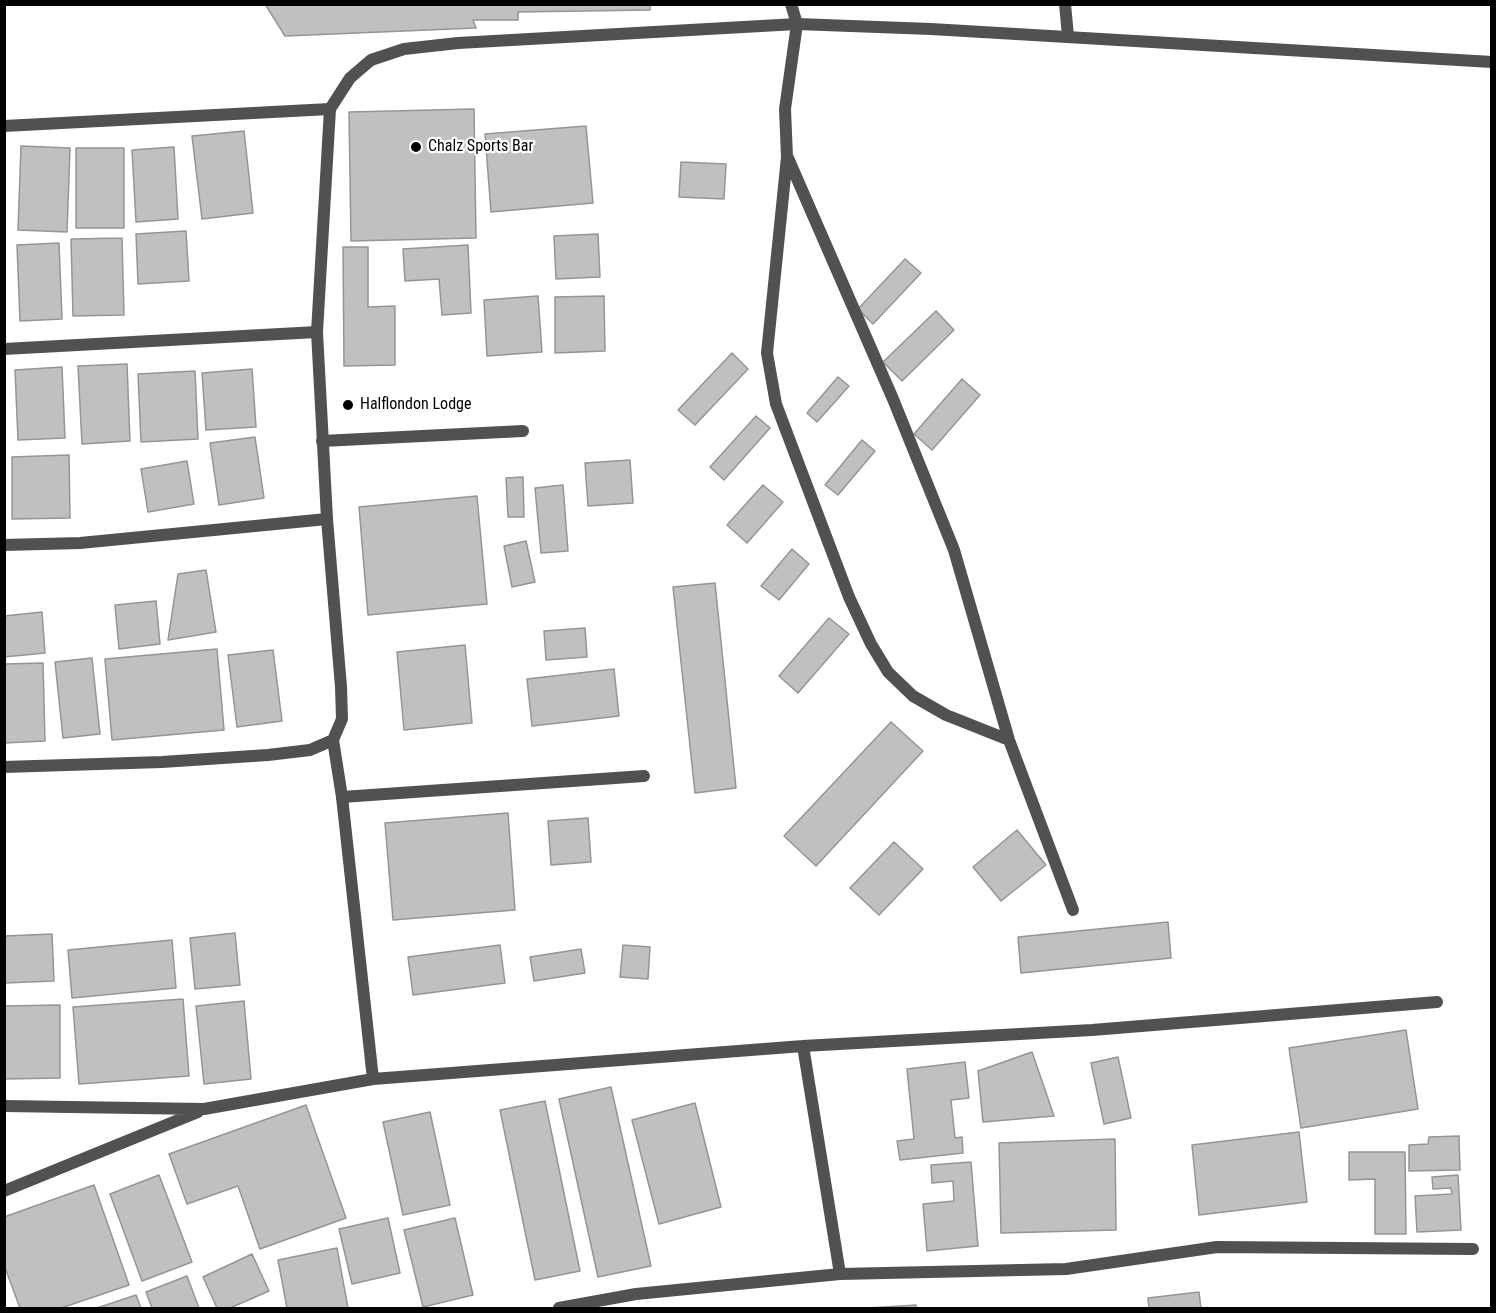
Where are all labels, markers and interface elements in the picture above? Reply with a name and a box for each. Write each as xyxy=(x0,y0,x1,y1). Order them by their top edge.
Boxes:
place label: Chalz Sports Bar xyxy=(428,137,533,157)
marker: Chalz Sports Bar xyxy=(409,140,423,154)
place label: Halflondon Lodge xyxy=(360,395,471,415)
marker: Halflondon Lodge xyxy=(341,398,355,412)

